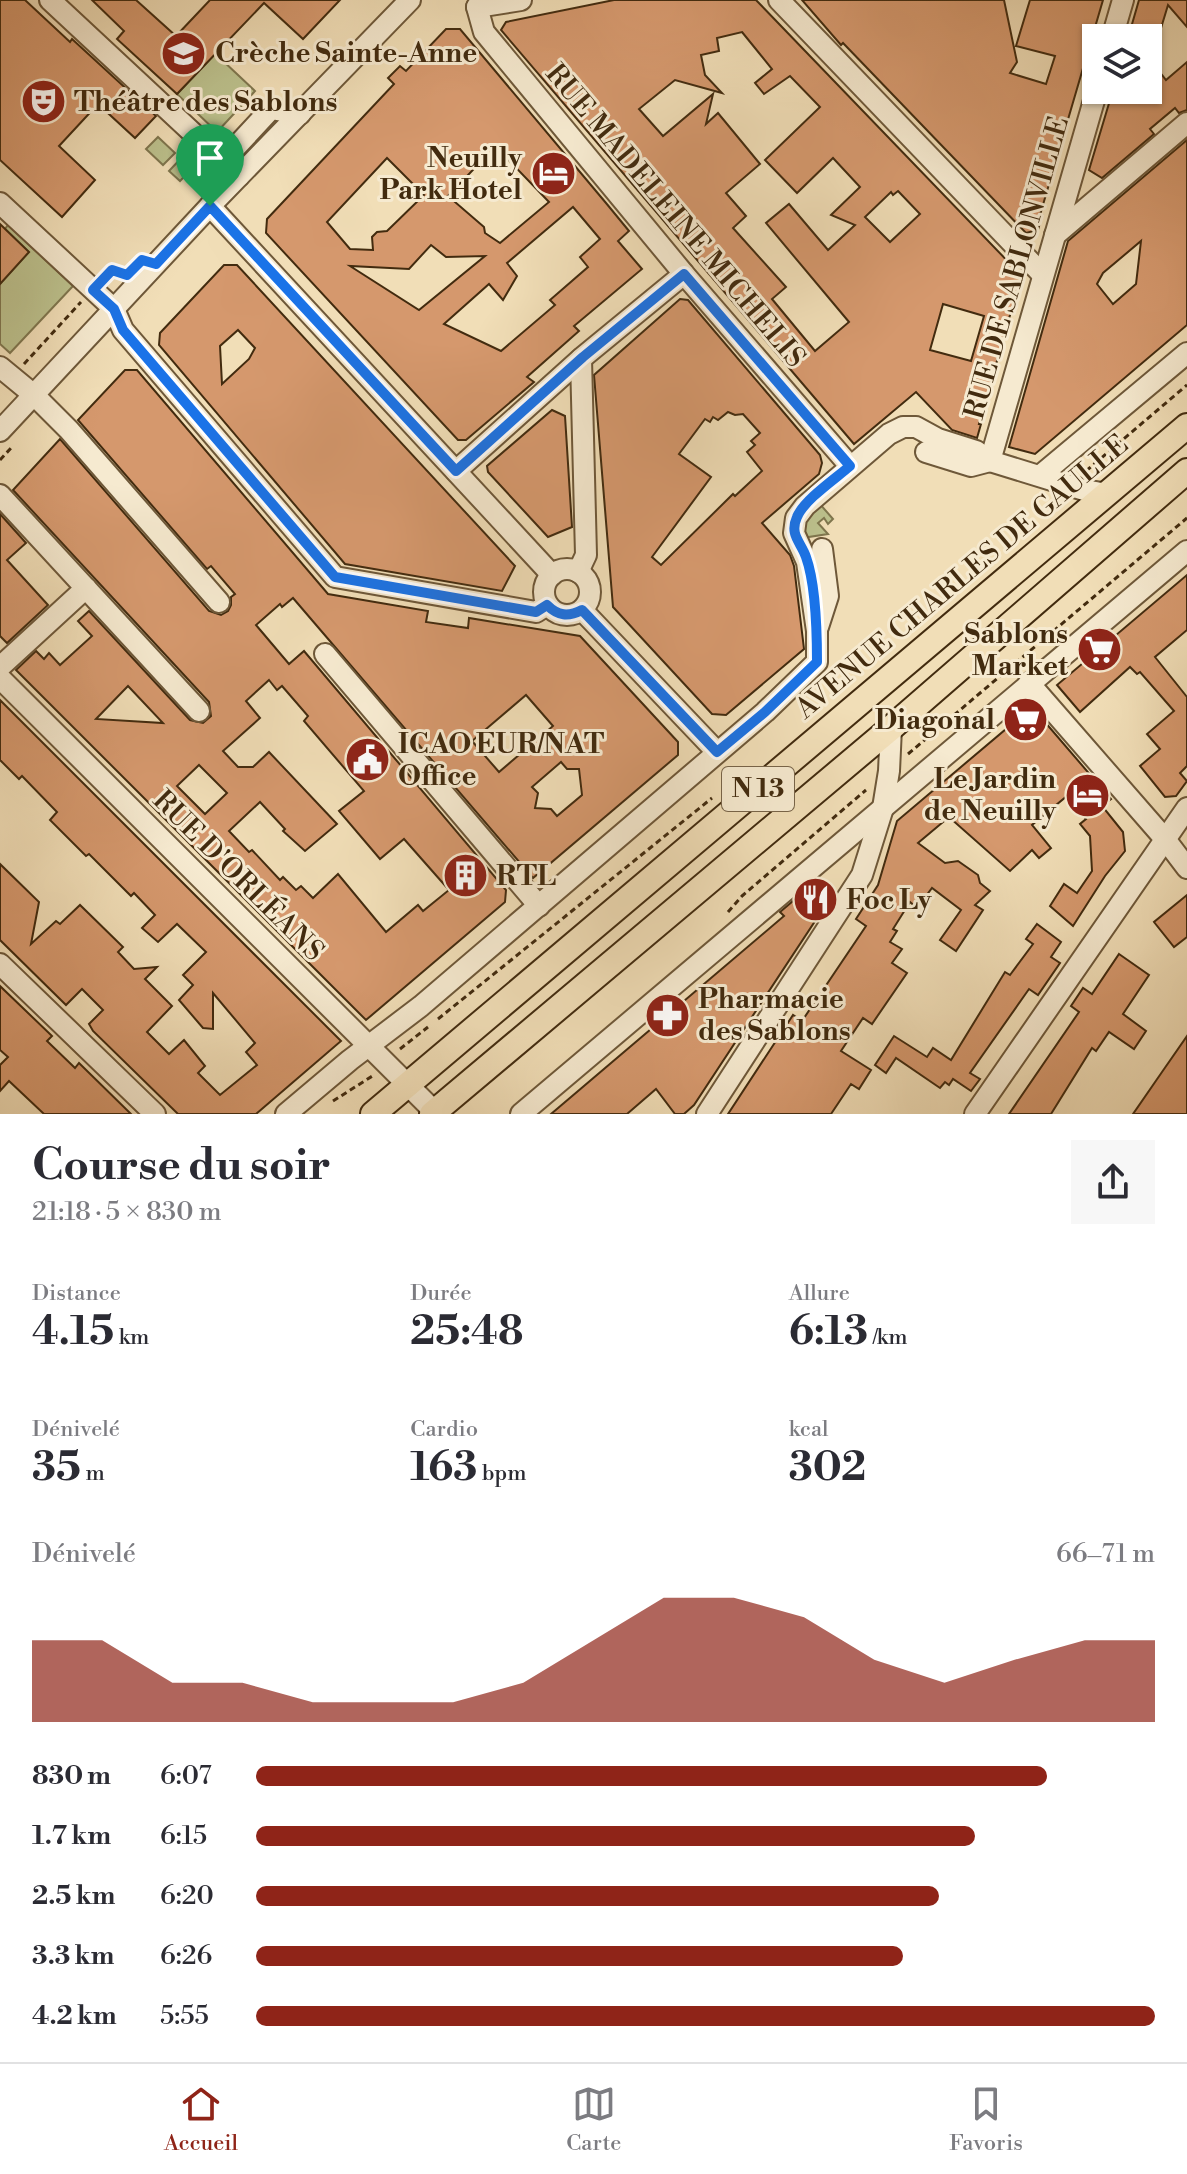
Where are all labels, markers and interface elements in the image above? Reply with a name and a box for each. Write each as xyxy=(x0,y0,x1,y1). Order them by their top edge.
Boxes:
map controls xyxy=(1082,24,1162,104)
button: layers xyxy=(1082,24,1162,104)
school or university icon: Crèche Sainte-Anne xyxy=(160,29,208,77)
place label: Crèche Sainte-Anne xyxy=(215,36,477,71)
street label: RUE MADELEINE MICHELIS xyxy=(538,57,812,375)
theatre icon: Théâtre des Sablons xyxy=(19,78,67,126)
place label: Théâtre des Sablons xyxy=(74,85,338,120)
street label: RUE DE SABLONVILLE xyxy=(957,112,1077,424)
pin xyxy=(176,124,244,206)
icon: arrive xyxy=(188,136,232,180)
place label: Neuilly Park Hotel xyxy=(380,141,523,208)
hotel icon: Neuilly Park Hotel xyxy=(529,150,577,198)
street label: AVENUE CHARLES DE GAULLE xyxy=(788,427,1136,727)
place label: Sablons Market xyxy=(964,617,1069,684)
supermarket icon: Sablons Market xyxy=(1075,626,1123,674)
supermarket icon: Diagonal xyxy=(1002,696,1050,744)
place label: Diagonal xyxy=(875,703,995,738)
place label: ICAO EUR/NAT Office xyxy=(398,727,604,794)
public building icon: ICAO EUR/NAT Office xyxy=(343,736,391,784)
place label: Le Jardin de Neuilly xyxy=(924,762,1057,829)
road number: N 13 xyxy=(722,767,794,811)
hotel icon: Le Jardin de Neuilly xyxy=(1063,771,1111,819)
street label: RUE D'ORLÉANS xyxy=(145,782,332,969)
building icon: RTL xyxy=(441,852,489,900)
place label: RTL xyxy=(496,859,556,894)
restaurant icon: Foc Ly xyxy=(791,876,839,924)
place label: Foc Ly xyxy=(846,883,933,918)
place label: Pharmacie des Sablons xyxy=(698,982,851,1049)
pharmacy icon: Pharmacie des Sablons xyxy=(643,991,691,1039)
text: Course du soir xyxy=(32,1138,331,1193)
button: share xyxy=(1071,1140,1155,1224)
text: 21:18 · 5 × 830 m xyxy=(32,1196,222,1228)
text: Distance xyxy=(32,1280,121,1307)
text: Durée xyxy=(410,1280,472,1307)
text: Allure xyxy=(789,1280,850,1307)
text: 4.15 xyxy=(32,1307,114,1357)
text: 25:48 xyxy=(410,1307,523,1357)
text: 6:13 xyxy=(789,1307,868,1357)
text: km xyxy=(114,1324,149,1351)
text: /km xyxy=(868,1324,908,1351)
text: Dénivelé xyxy=(32,1416,120,1443)
text: Cardio xyxy=(410,1416,478,1443)
text: kcal xyxy=(789,1416,829,1443)
text: 35 xyxy=(32,1443,81,1493)
text: 163 xyxy=(410,1443,477,1493)
text: 302 xyxy=(789,1443,866,1493)
text: m xyxy=(81,1460,105,1487)
text: bpm xyxy=(477,1460,526,1487)
text: Dénivelé xyxy=(32,1538,136,1570)
text: 66–71 m xyxy=(1056,1538,1155,1570)
text: 830 m xyxy=(32,1760,111,1792)
text: 6:07 xyxy=(160,1760,212,1792)
text: 1.7 km xyxy=(32,1820,111,1852)
text: 6:15 xyxy=(160,1820,207,1852)
text: 2.5 km xyxy=(32,1880,115,1912)
text: 6:20 xyxy=(160,1880,214,1912)
text: 3.3 km xyxy=(32,1940,114,1972)
text: 6:26 xyxy=(160,1940,212,1972)
text: 4.2 km xyxy=(32,2000,117,2032)
text: 5:55 xyxy=(160,2000,209,2032)
tab: Accueil xyxy=(164,2082,238,2157)
tab: Carte xyxy=(566,2082,621,2157)
tab: Favoris xyxy=(949,2082,1023,2157)

